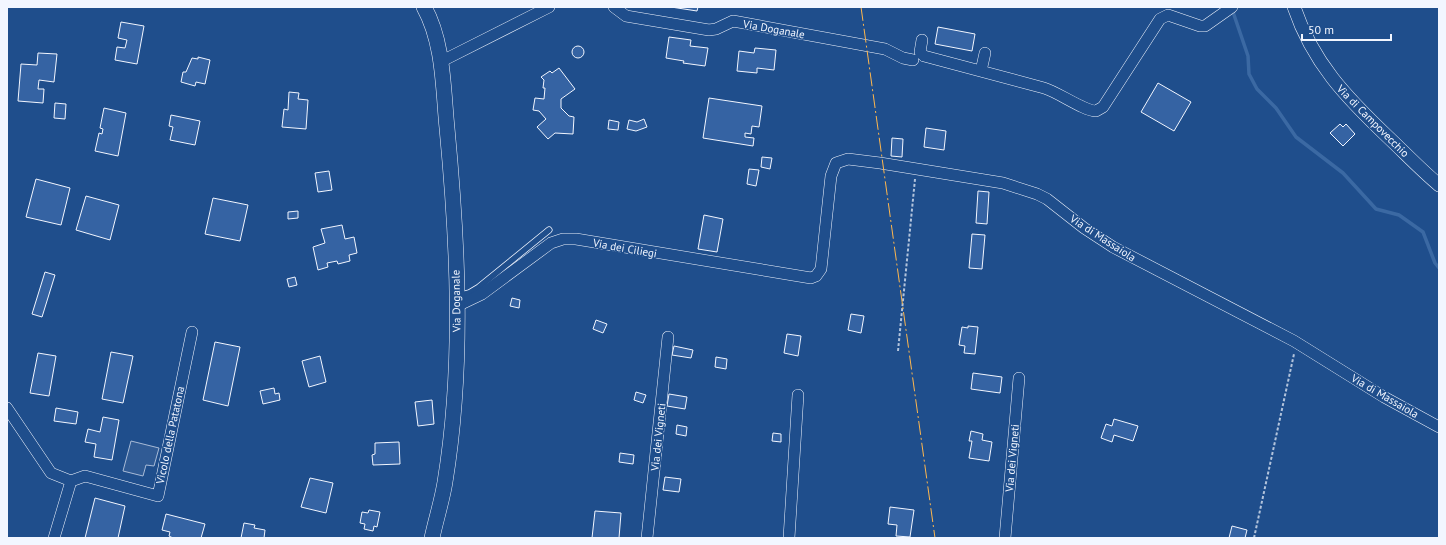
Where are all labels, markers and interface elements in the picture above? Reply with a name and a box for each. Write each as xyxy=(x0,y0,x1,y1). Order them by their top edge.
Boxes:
scale bar xyxy=(1302,16,1391,42)
street label: Via Doganale xyxy=(741,17,806,41)
text: 50 m xyxy=(1308,22,1334,37)
street label: Via di Campovecchio xyxy=(1333,81,1412,160)
street label: Via di Massaiola xyxy=(1067,211,1139,265)
street label: Via dei Ciliegi xyxy=(591,235,658,261)
street label: Via Doganale xyxy=(448,269,464,333)
street label: Via di Massaiola xyxy=(1348,370,1421,421)
street label: Vicolo della Patatona xyxy=(153,385,187,486)
street label: Via dei Vigneti xyxy=(647,402,669,473)
street label: Via dei Vigneti xyxy=(1002,423,1022,494)

